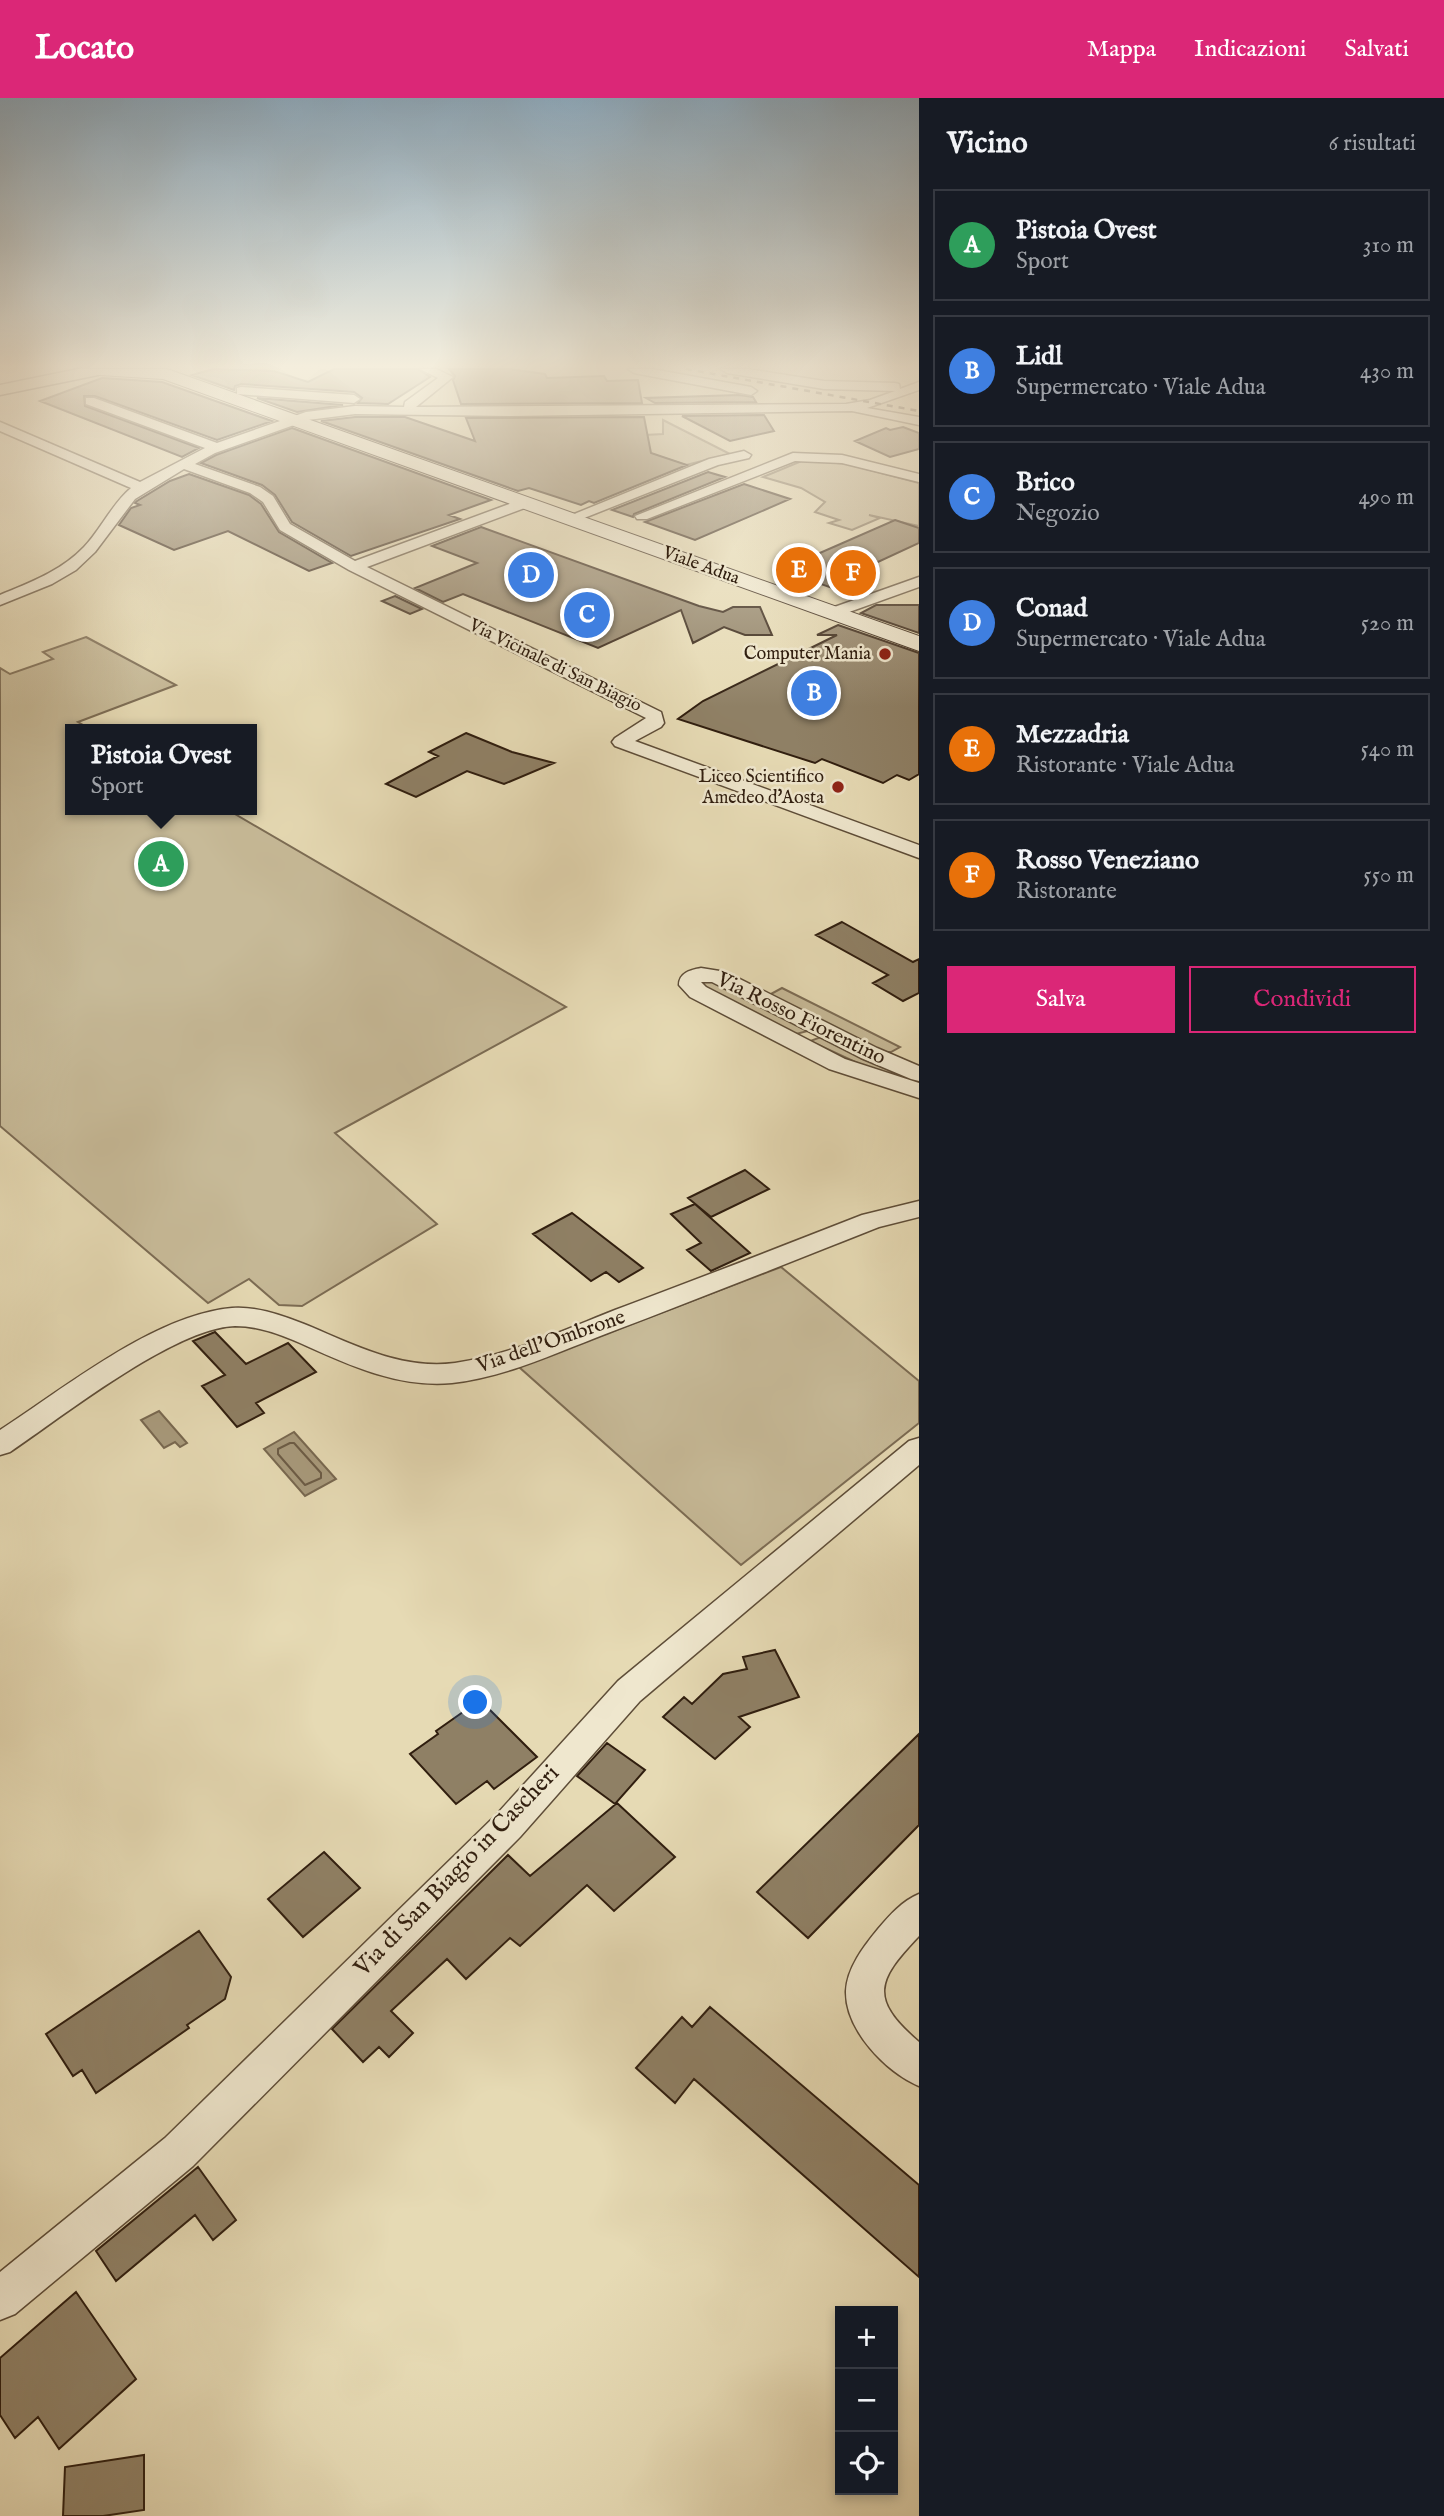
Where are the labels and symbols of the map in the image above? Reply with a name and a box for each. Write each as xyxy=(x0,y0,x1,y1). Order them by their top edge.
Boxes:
street label: Viale Adua xyxy=(658,541,743,591)
pin: E xyxy=(776,544,822,596)
pin: F xyxy=(830,547,876,599)
pin: D xyxy=(508,549,554,601)
pin: C xyxy=(564,589,610,641)
street label: Via Vicinale di San Biagio xyxy=(464,614,645,718)
place label: Computer Mania xyxy=(744,643,871,666)
marker: Computer Mania xyxy=(877,646,893,662)
pin: B xyxy=(791,667,837,719)
place label: Liceo Scientifico Amedeo d'Aosta xyxy=(698,766,824,810)
marker: Liceo Scientifico Amedeo d'Aosta xyxy=(830,779,846,795)
pin: A xyxy=(138,838,184,890)
street label: Via Rosso Fiorentino xyxy=(711,966,890,1072)
street label: Via dell'Ombrone xyxy=(472,1304,629,1380)
your location xyxy=(458,1685,492,1719)
street label: Via di San Biagio in Cascheri xyxy=(347,1759,566,1984)

